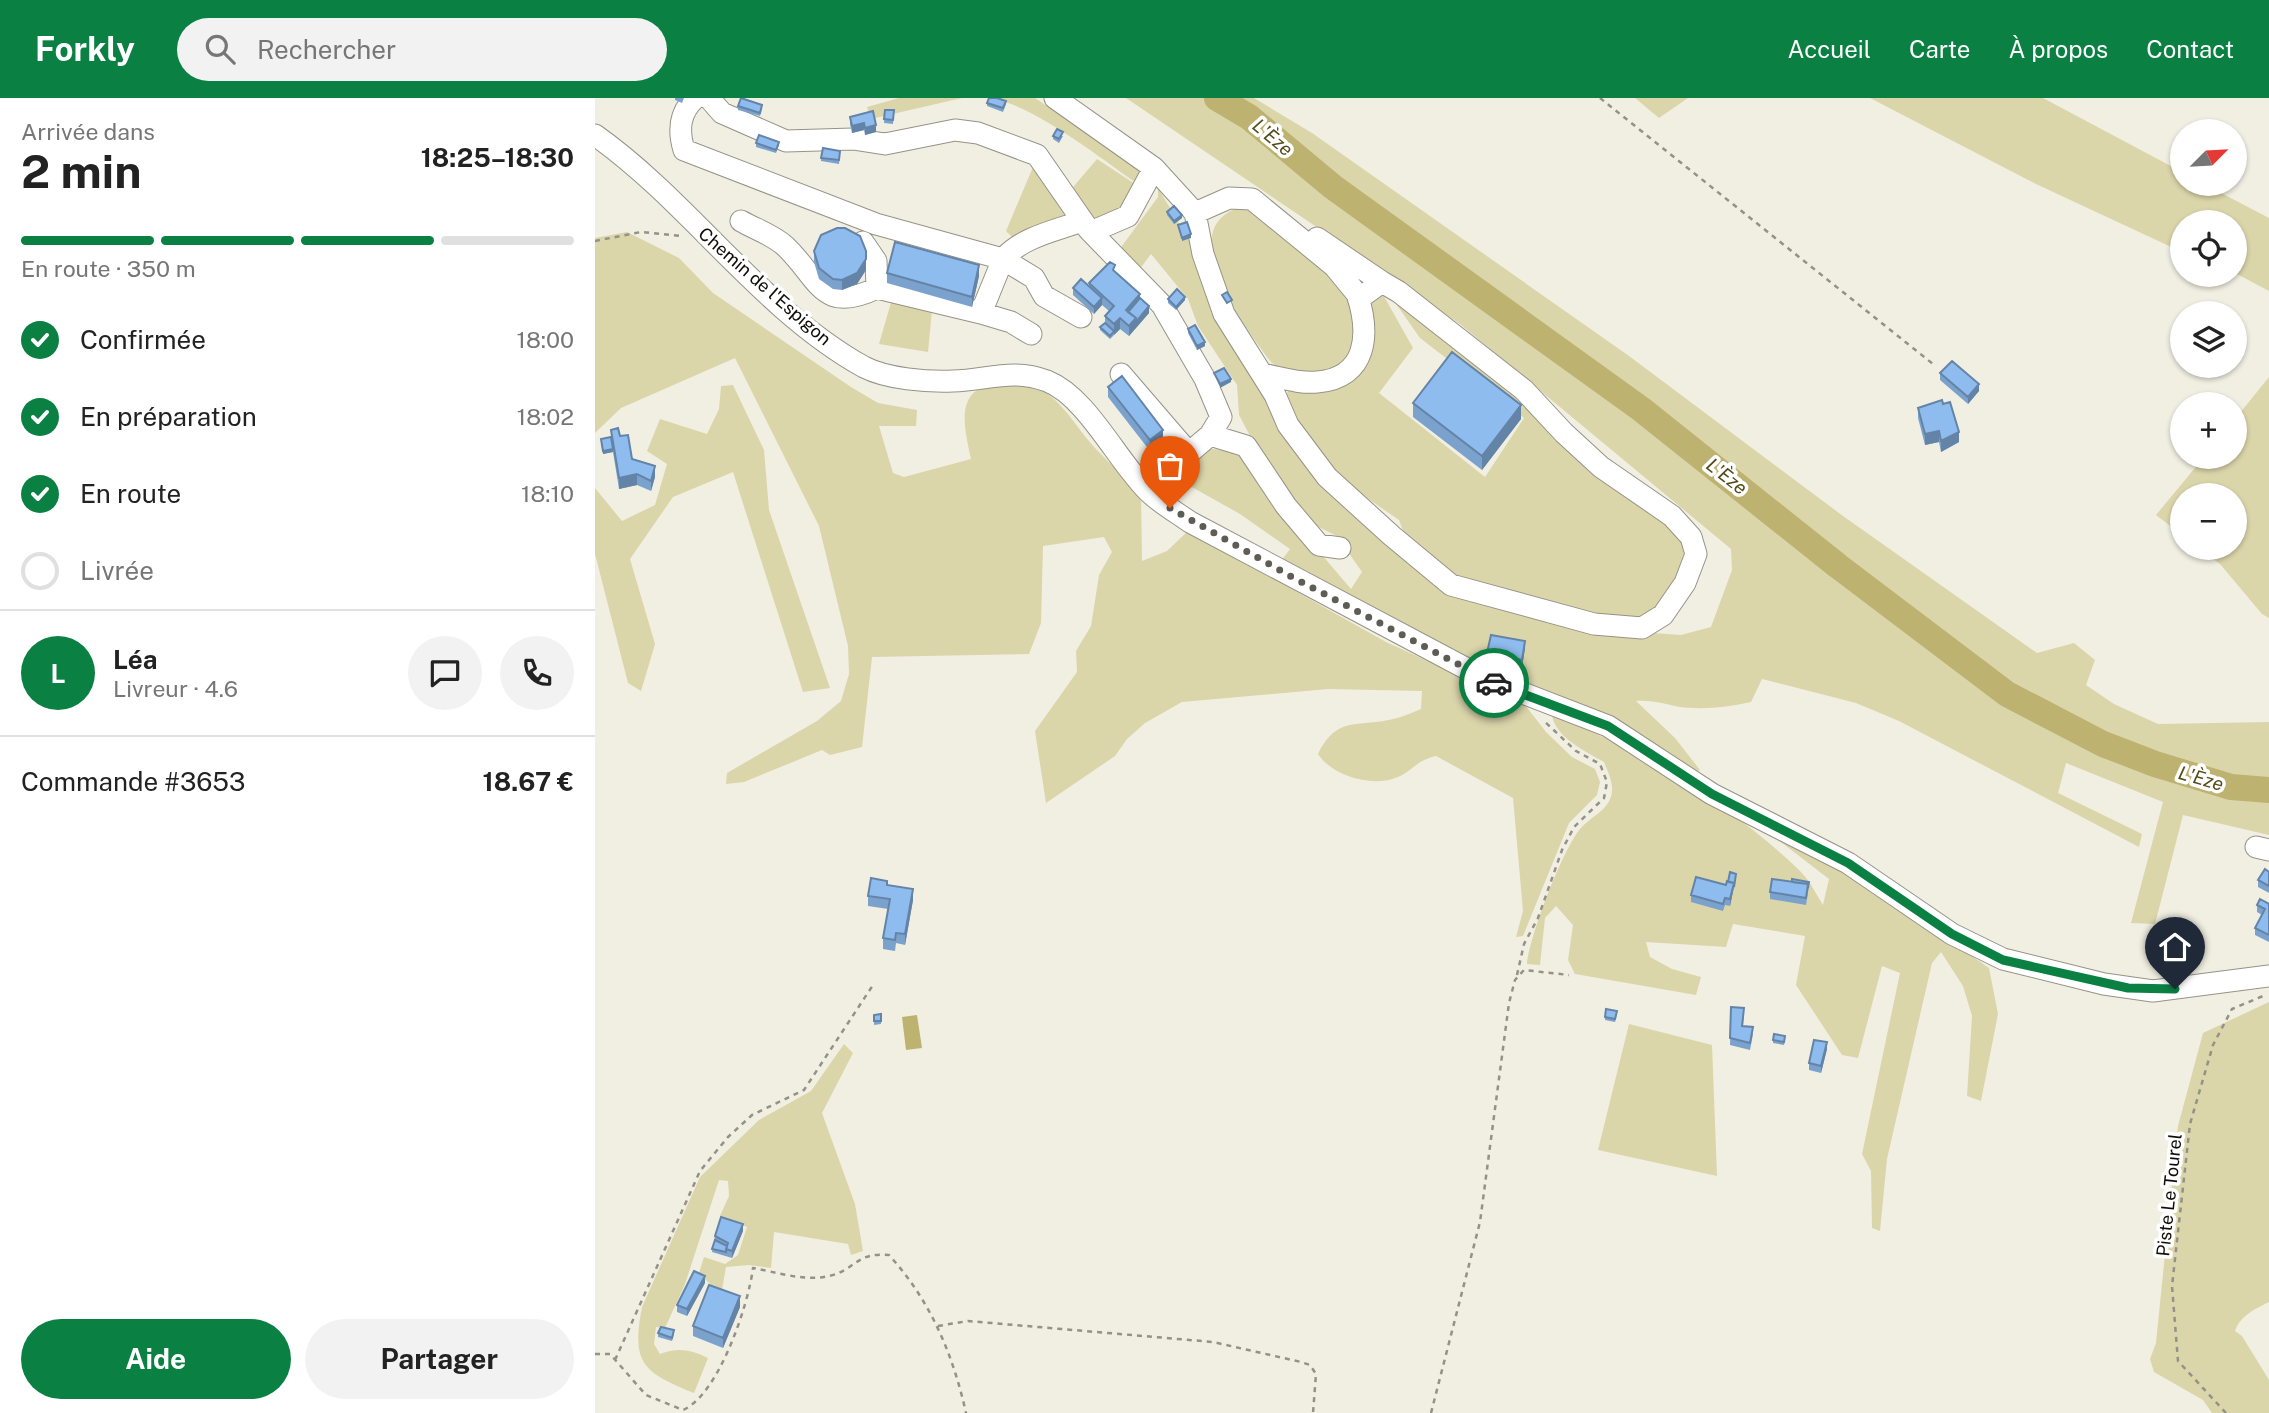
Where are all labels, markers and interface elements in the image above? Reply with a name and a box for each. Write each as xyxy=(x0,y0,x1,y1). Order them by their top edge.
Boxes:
search box xyxy=(177,18,667,81)
text: Forkly xyxy=(35,30,135,68)
icon: search xyxy=(201,30,239,68)
text: Rechercher xyxy=(257,34,396,65)
text: Accueil xyxy=(1788,35,1871,63)
text: Carte xyxy=(1909,35,1970,63)
text: À propos xyxy=(2008,35,2108,63)
text: Contact xyxy=(2146,35,2234,63)
water label: L'Èze xyxy=(1248,114,1298,160)
text: Arrivée dans xyxy=(21,118,155,145)
north arrow xyxy=(2170,119,2247,196)
map controls xyxy=(2170,119,2247,560)
text: 18:25–18:30 xyxy=(421,142,574,173)
text: 2 min xyxy=(21,144,141,198)
button: locate xyxy=(2170,210,2247,287)
street label: Chemin de l'Espigon xyxy=(694,223,836,349)
text: En route · 350 m xyxy=(21,255,196,282)
button: layers xyxy=(2170,301,2247,378)
icon: check xyxy=(21,321,59,359)
text: Confirmée xyxy=(80,324,206,355)
text: 18:00 xyxy=(517,326,574,353)
button: + xyxy=(2170,392,2247,469)
icon: check xyxy=(21,398,59,436)
text: En préparation xyxy=(80,401,257,432)
text: 18:02 xyxy=(517,403,574,430)
pin xyxy=(1140,436,1200,508)
icon: bag xyxy=(1151,447,1189,485)
water label: L'Èze xyxy=(1702,453,1752,499)
icon: check xyxy=(21,475,59,513)
text: En route xyxy=(80,478,181,509)
text: 18:10 xyxy=(521,480,574,507)
button: − xyxy=(2170,483,2247,560)
text: Livrée xyxy=(80,555,154,586)
button: chat xyxy=(408,636,482,710)
button: phone xyxy=(500,636,574,710)
text: Léa xyxy=(113,644,157,675)
courier xyxy=(1459,648,1529,718)
text: L xyxy=(50,658,66,689)
icon: car xyxy=(1475,664,1513,702)
text: Livreur · 4.6 xyxy=(113,675,238,702)
water label: L'Èze xyxy=(2176,761,2226,795)
text: Commande #3653 xyxy=(21,766,245,797)
text: 18.67 € xyxy=(483,766,574,797)
pin xyxy=(2145,917,2205,989)
icon: home xyxy=(2156,928,2194,966)
street label: Piste Le Tourel xyxy=(2152,1133,2186,1257)
button: Aide xyxy=(21,1319,291,1399)
button: Partager xyxy=(305,1319,574,1399)

